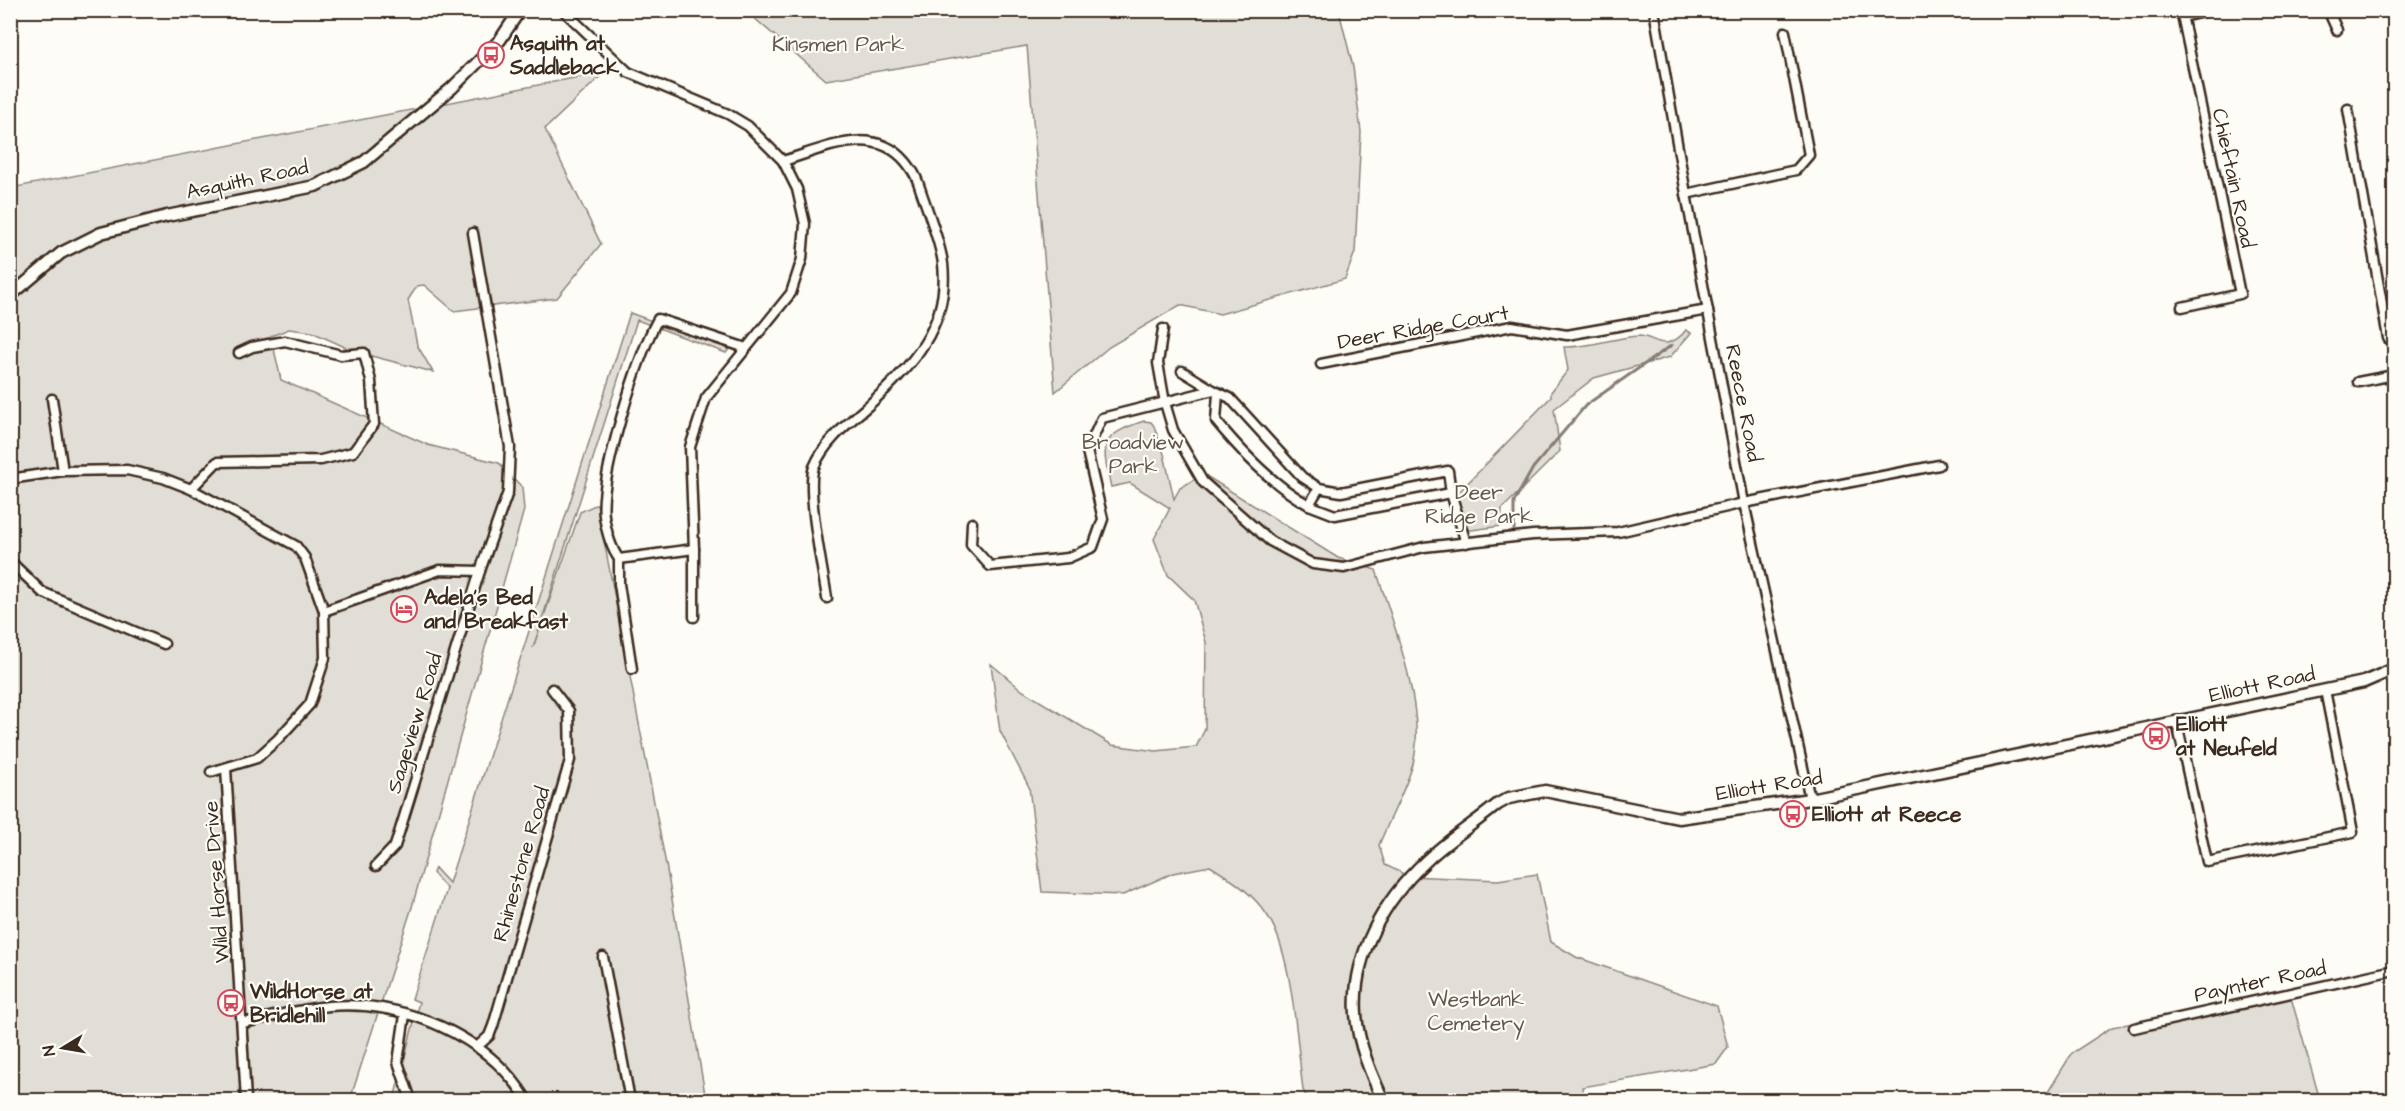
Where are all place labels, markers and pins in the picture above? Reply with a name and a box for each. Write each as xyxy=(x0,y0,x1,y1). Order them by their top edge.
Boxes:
place label: Asquith at Saddleback xyxy=(509,29,619,82)
bus stop icon: Asquith at Saddleback xyxy=(476,40,506,70)
place label: Adela's Bed and Breakfast xyxy=(423,583,569,636)
hotel icon: Adela's Bed and Breakfast xyxy=(389,594,419,624)
place label: Elliott at Neufeld xyxy=(2175,710,2277,763)
bus stop icon: Elliott at Neufeld xyxy=(2141,721,2171,751)
bus stop icon: Elliott at Reece xyxy=(1778,799,1808,829)
place label: Elliott at Reece xyxy=(1812,800,1962,829)
place label: WildHorse at Bridlehill xyxy=(249,977,373,1030)
bus stop icon: WildHorse at Bridlehill xyxy=(216,988,246,1018)

